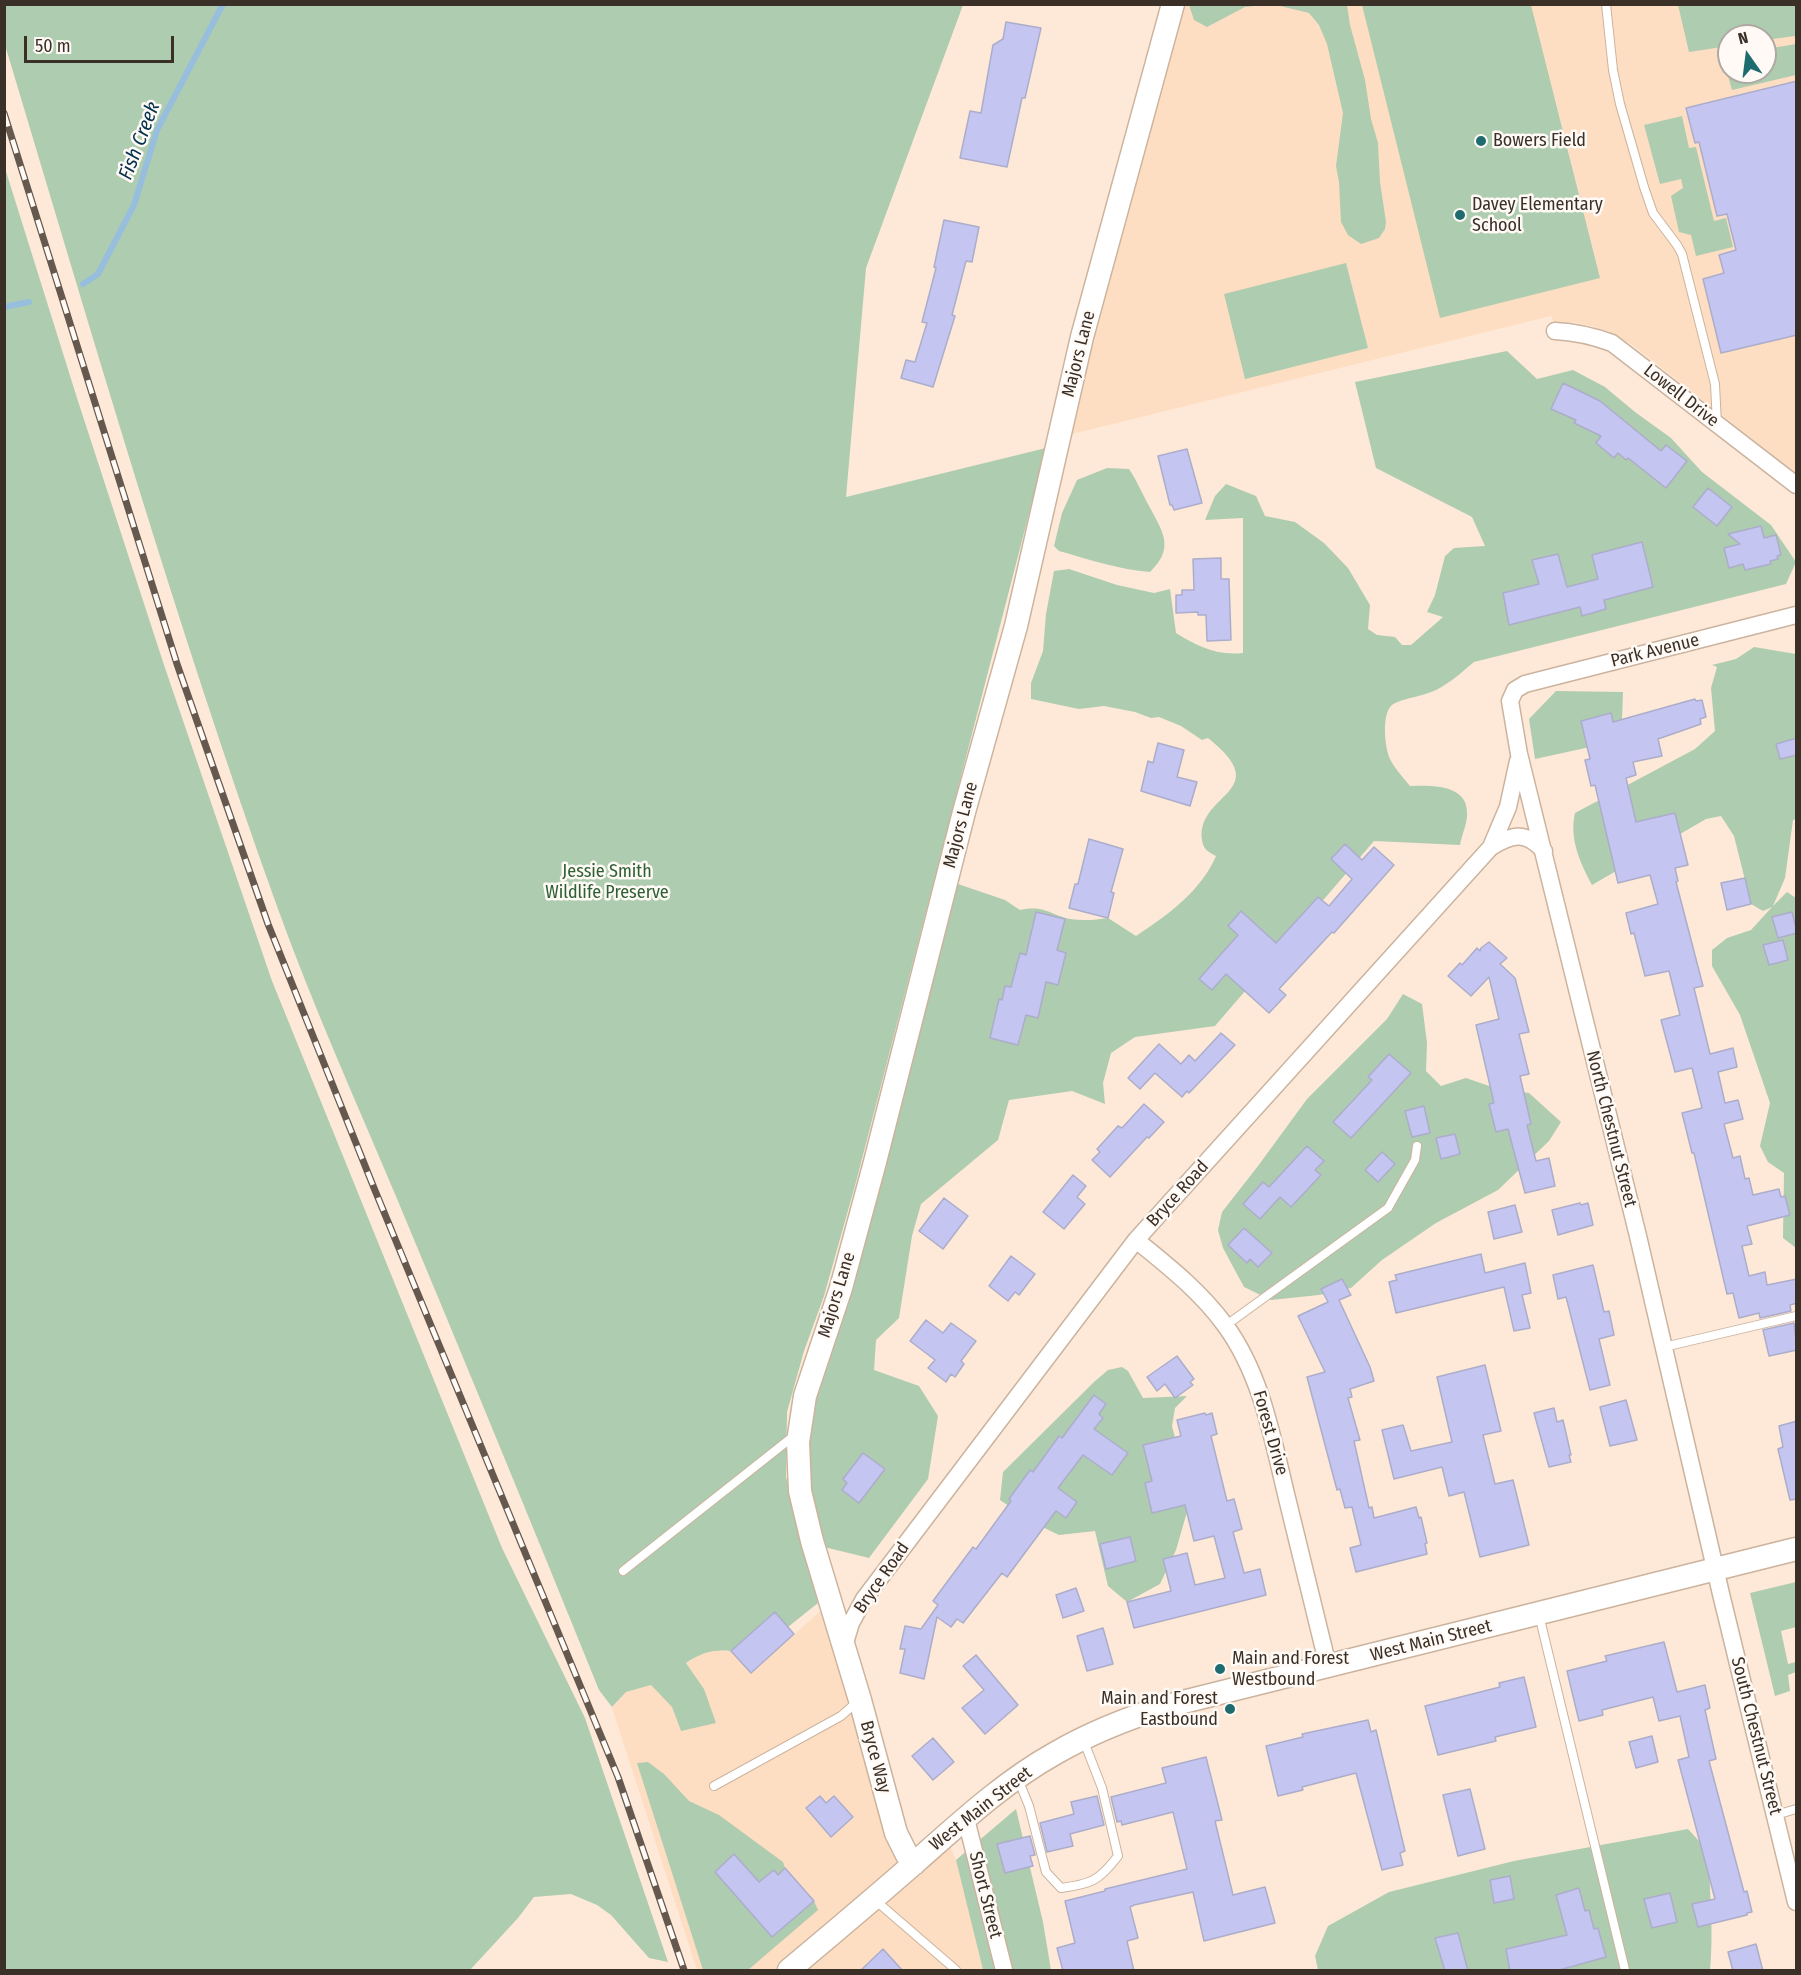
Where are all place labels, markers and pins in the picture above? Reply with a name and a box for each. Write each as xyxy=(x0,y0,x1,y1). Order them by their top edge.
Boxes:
place label: Bowers Field xyxy=(1493,130,1586,152)
marker: Bowers Field xyxy=(1474,134,1488,148)
place label: Davey Elementary School xyxy=(1472,194,1603,236)
marker: Davey Elementary School xyxy=(1453,208,1467,222)
place label: Main and Forest Westbound xyxy=(1232,1648,1349,1690)
marker: Main and Forest Westbound xyxy=(1213,1662,1227,1676)
place label: Main and Forest Eastbound xyxy=(1101,1688,1218,1730)
marker: Main and Forest Eastbound xyxy=(1223,1702,1237,1716)

